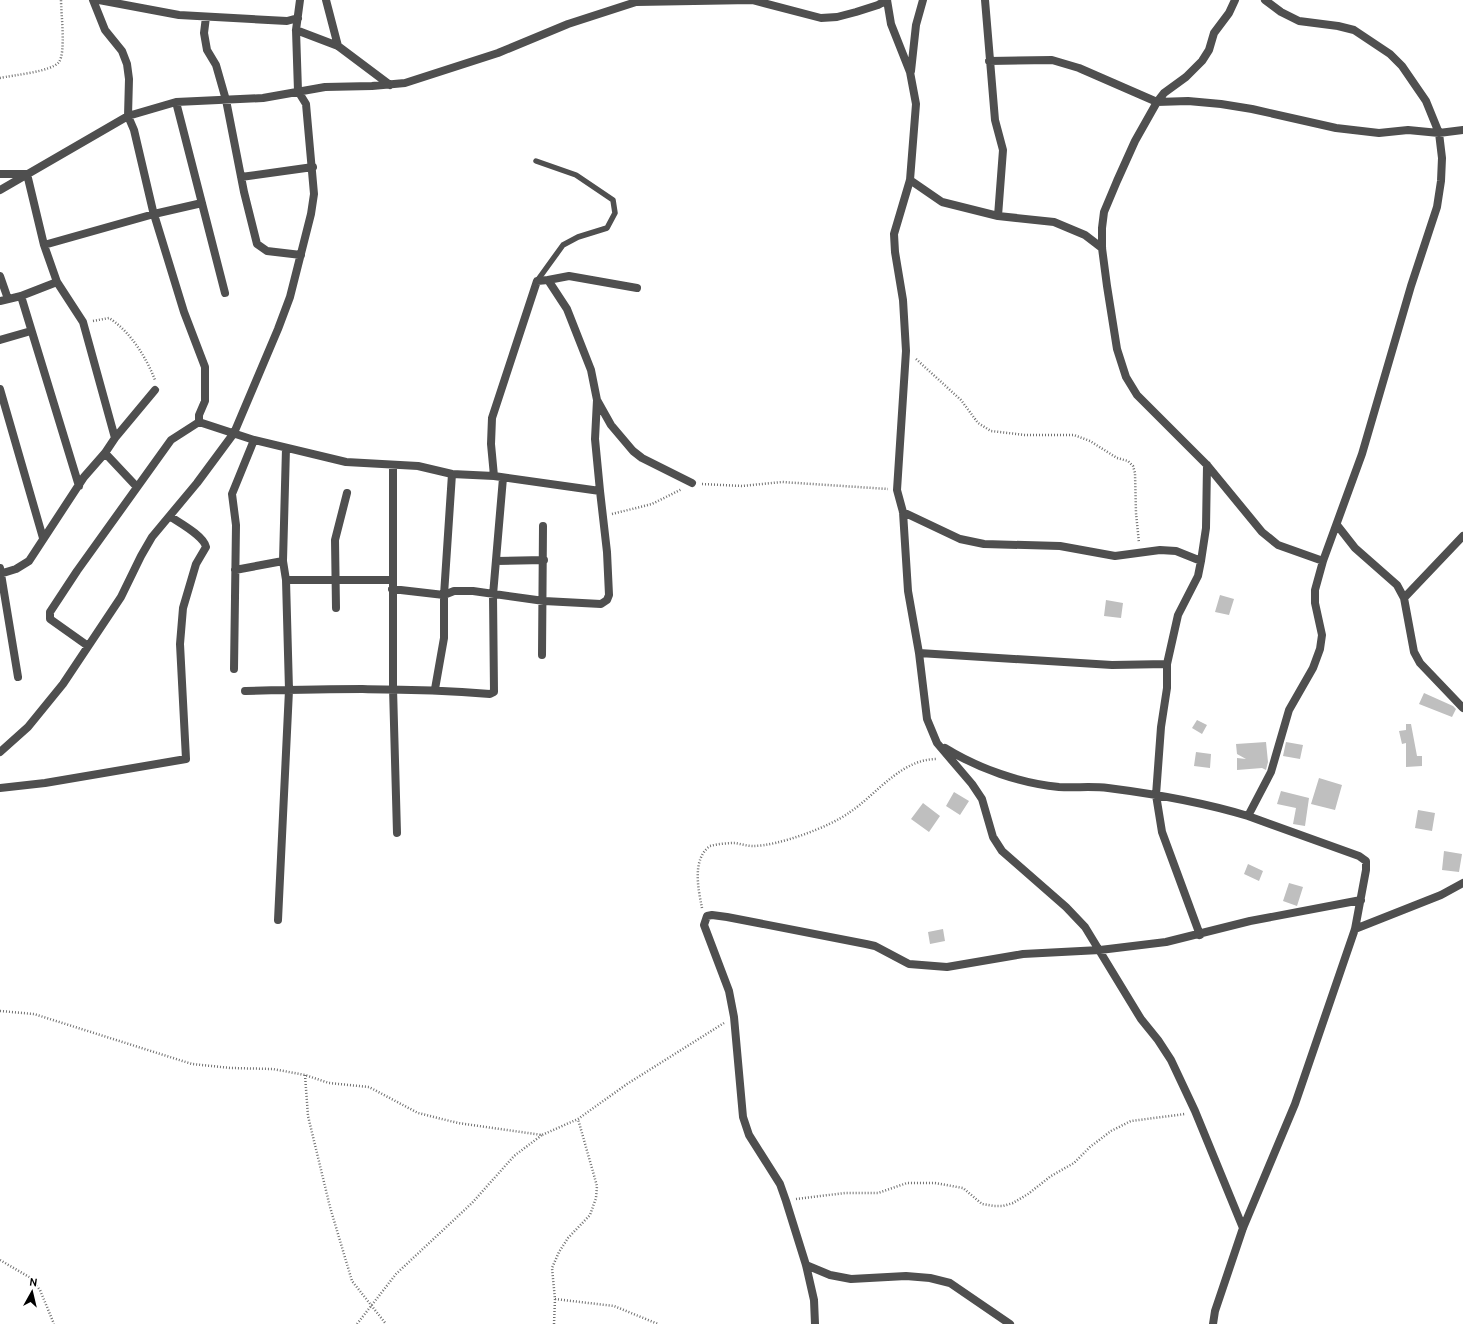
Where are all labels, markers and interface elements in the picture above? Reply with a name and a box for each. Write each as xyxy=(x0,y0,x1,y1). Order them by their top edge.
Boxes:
north arrow xyxy=(12,1272,52,1312)
text: N xyxy=(29,1275,38,1290)

